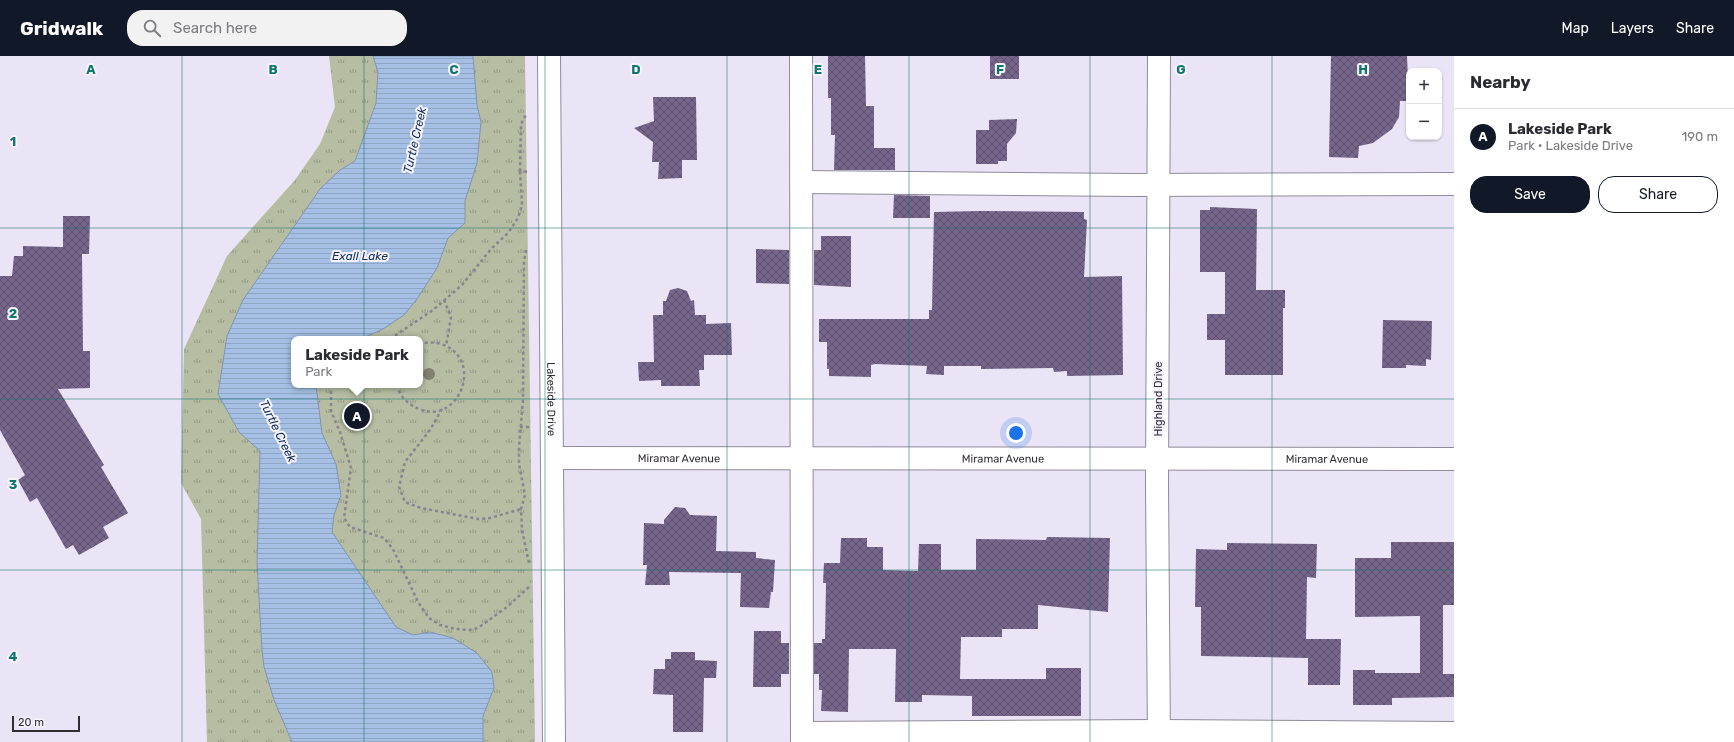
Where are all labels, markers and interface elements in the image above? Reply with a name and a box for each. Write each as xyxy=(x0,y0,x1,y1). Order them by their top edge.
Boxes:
search box xyxy=(127,10,407,46)
text: Gridwalk xyxy=(20,17,103,40)
icon: search xyxy=(141,17,163,39)
text: Search here xyxy=(173,19,257,37)
text: Map xyxy=(1562,20,1589,37)
text: Layers xyxy=(1611,20,1654,37)
text: Share xyxy=(1676,20,1714,37)
text: A xyxy=(86,62,96,77)
text: B xyxy=(268,62,278,77)
text: C xyxy=(449,62,459,77)
text: D xyxy=(631,62,641,77)
text: E xyxy=(814,62,822,77)
text: F xyxy=(996,62,1004,77)
text: G xyxy=(1176,62,1186,77)
text: H xyxy=(1358,62,1368,77)
map controls xyxy=(1406,68,1442,140)
button: + xyxy=(1406,68,1442,104)
text: Nearby xyxy=(1470,72,1531,92)
button: − xyxy=(1406,104,1442,140)
water label: Turtle Creek xyxy=(401,105,430,174)
text: Lakeside Park xyxy=(1508,120,1612,138)
text: A xyxy=(1478,129,1488,144)
text: 190 m xyxy=(1682,129,1718,144)
text: 1 xyxy=(10,134,16,149)
text: Park · Lakeside Drive xyxy=(1508,138,1633,153)
button: Save xyxy=(1470,176,1590,213)
button: Share xyxy=(1598,176,1718,213)
water label: Exall Lake xyxy=(332,249,388,263)
text: 2 xyxy=(9,306,17,321)
popup xyxy=(291,336,423,388)
text: Lakeside Park xyxy=(305,346,409,364)
street label: Lakeside Drive xyxy=(544,362,558,436)
street label: Highland Drive xyxy=(1152,362,1165,436)
text: Park xyxy=(305,364,332,379)
water label: Turtle Creek xyxy=(257,398,299,465)
pin: A xyxy=(344,401,370,431)
your location xyxy=(1006,423,1026,443)
street label: Miramar Avenue xyxy=(638,452,720,465)
street label: Miramar Avenue xyxy=(962,452,1044,466)
street label: Miramar Avenue xyxy=(1286,453,1368,466)
text: 3 xyxy=(9,477,18,492)
text: 4 xyxy=(9,649,18,664)
scale bar xyxy=(12,714,80,733)
text: 20 m xyxy=(18,716,44,729)

